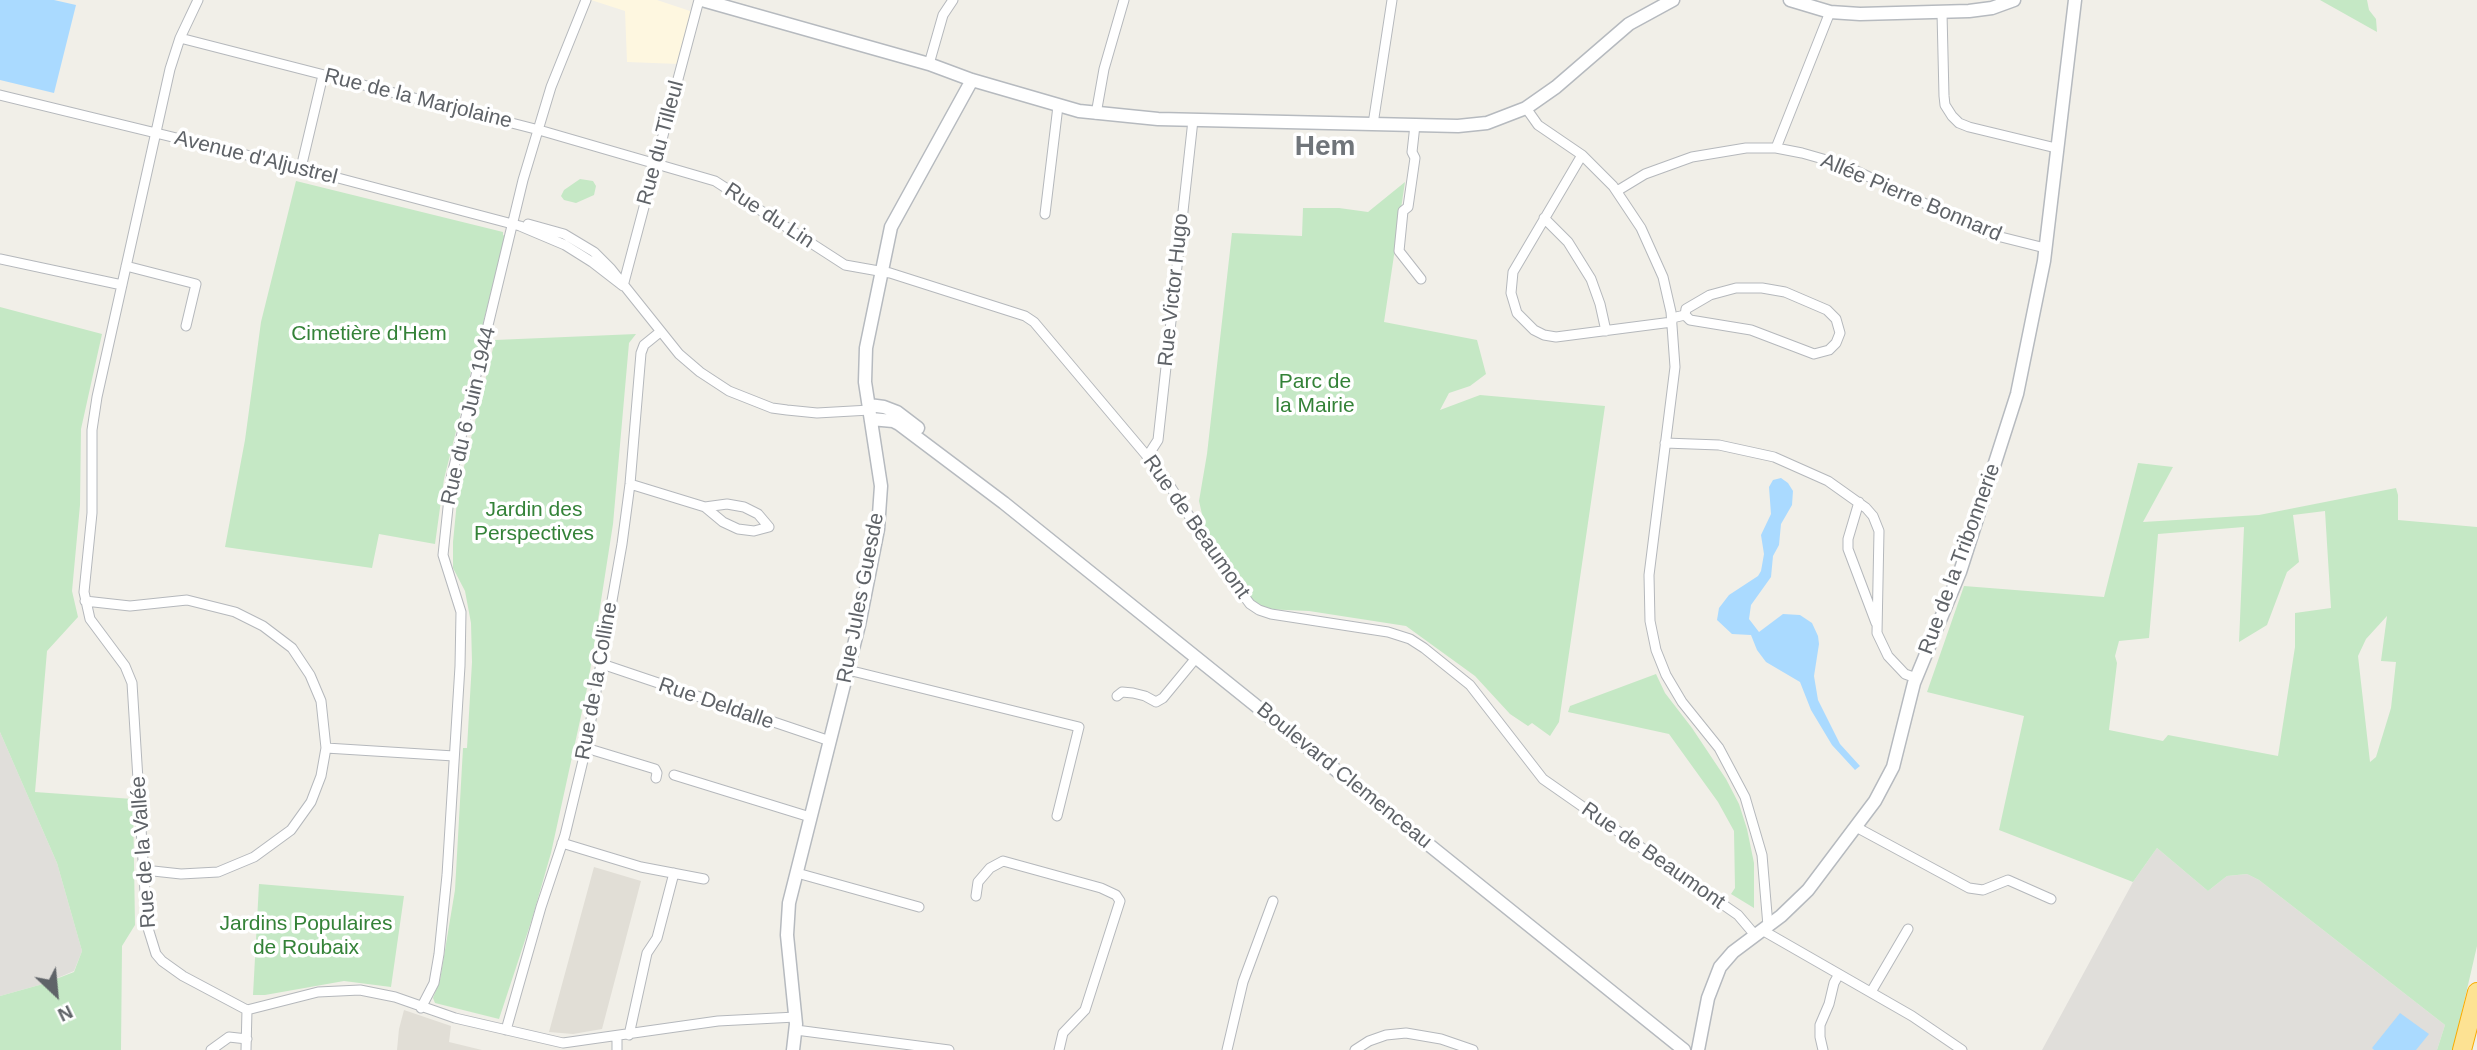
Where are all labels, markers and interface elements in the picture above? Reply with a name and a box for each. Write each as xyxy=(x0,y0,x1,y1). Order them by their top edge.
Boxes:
street label: Rue de la Marjolaine xyxy=(322,63,514,135)
street label: Rue du Tilleul xyxy=(632,78,690,208)
street label: Avenue d'Aljustrel xyxy=(172,126,340,190)
district label: Hem xyxy=(1295,130,1355,164)
street label: Allée Pierre Bonnard xyxy=(1817,149,2005,247)
street label: Rue du Lin xyxy=(720,178,818,254)
street label: Rue Victor Hugo xyxy=(1153,212,1195,368)
park label: Cimetière d'Hem xyxy=(291,321,447,347)
street label: Rue du 6 Juin 1944 xyxy=(436,324,502,508)
park label: Parc de la Mairie xyxy=(1275,369,1355,419)
street label: Rue de Beaumont xyxy=(1137,450,1255,604)
street label: Rue de la Tribonnerie xyxy=(1914,460,2006,658)
park label: Jardin des Perspectives xyxy=(474,497,594,547)
street label: Rue Jules Guesde xyxy=(832,511,890,685)
street label: Rue de la Colline xyxy=(571,600,623,762)
street label: Rue Deldalle xyxy=(655,673,777,735)
street label: Boulevard Clemenceau xyxy=(1251,698,1437,854)
street label: Rue de la Vallée xyxy=(126,775,162,929)
street label: Rue de Beaumont xyxy=(1576,797,1730,915)
park label: Jardins Populaires de Roubaix xyxy=(220,911,392,961)
north arrow xyxy=(21,959,91,1029)
text: N xyxy=(55,1001,76,1026)

